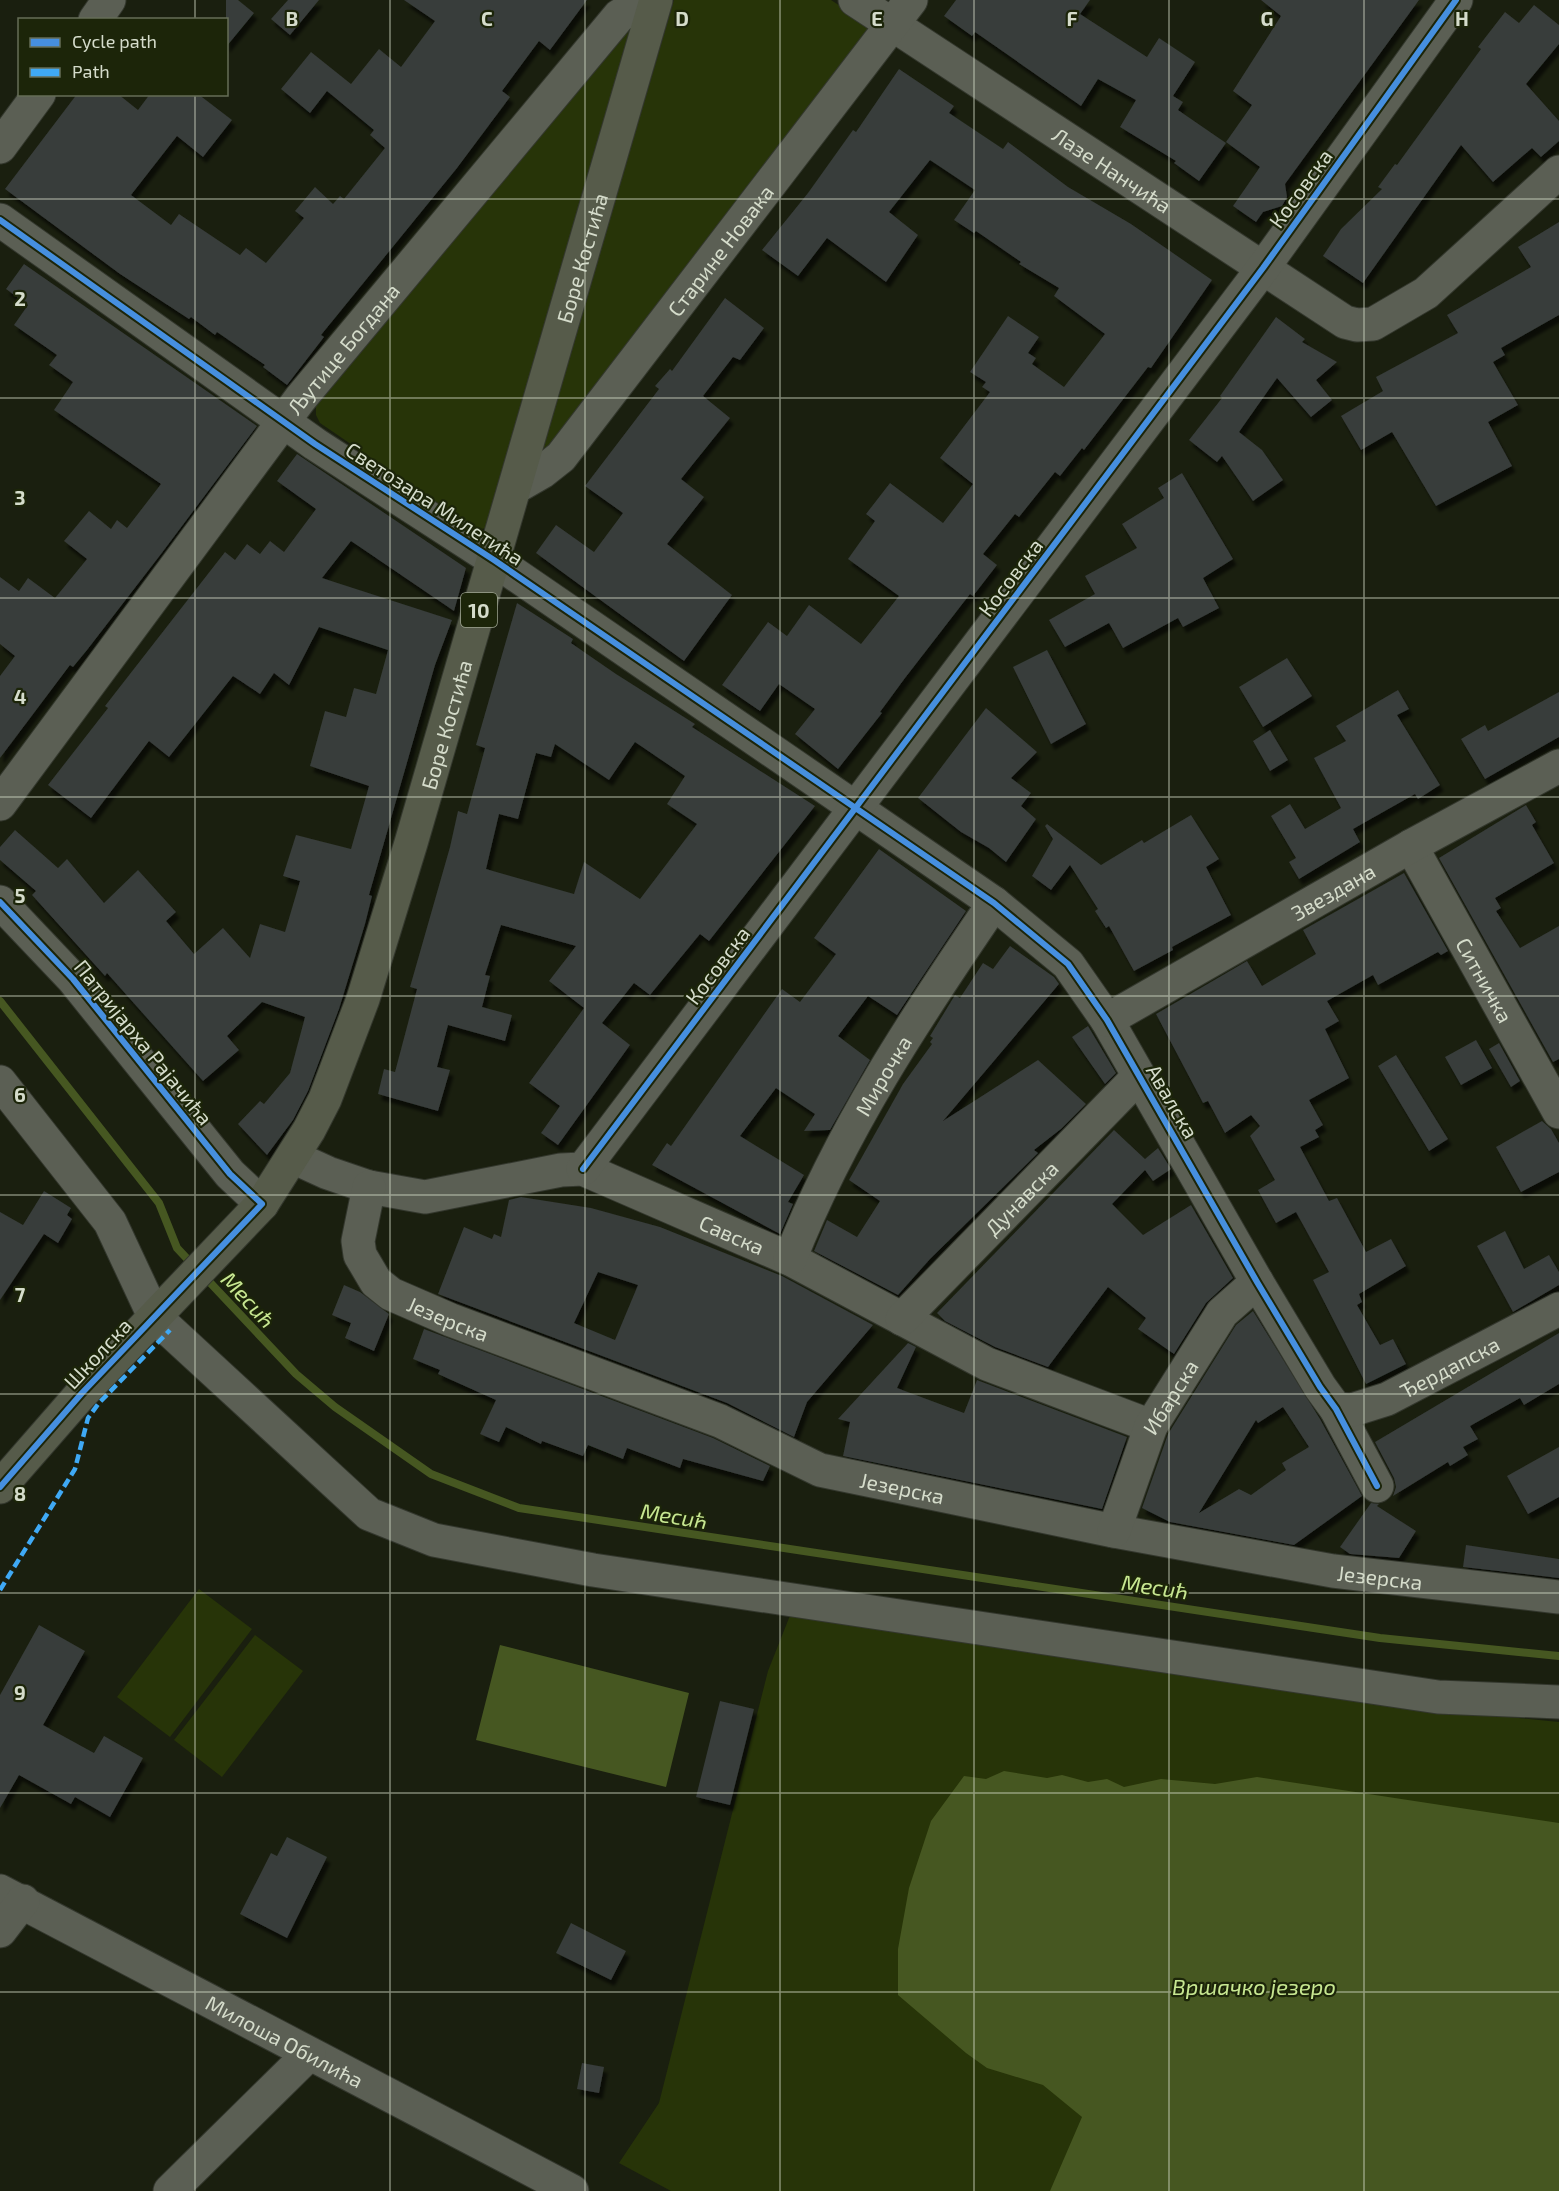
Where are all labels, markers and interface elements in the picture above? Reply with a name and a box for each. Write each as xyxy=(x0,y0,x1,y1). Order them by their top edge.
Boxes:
text: B xyxy=(286,6,298,30)
text: C xyxy=(481,6,493,30)
text: D xyxy=(675,6,689,30)
text: E xyxy=(871,6,883,30)
text: F xyxy=(1066,6,1078,30)
text: G xyxy=(1261,6,1273,30)
text: H xyxy=(1455,6,1469,30)
legend xyxy=(18,18,228,96)
text: Cycle path xyxy=(72,30,157,52)
text: Path xyxy=(72,60,110,82)
street label: Лазе Нанчића xyxy=(1048,121,1176,217)
street label: Косовска xyxy=(1263,144,1337,232)
street label: Старине Новака xyxy=(661,179,778,321)
street label: Боре Костића xyxy=(550,190,612,326)
street label: Љутице Богдана xyxy=(281,278,404,419)
text: 2 xyxy=(14,286,26,310)
street label: Светозара Милетића xyxy=(341,436,529,570)
text: 3 xyxy=(14,485,26,509)
street label: Косовска xyxy=(973,533,1047,621)
road number: 10 xyxy=(461,593,497,627)
street label: Боре Костића xyxy=(415,656,476,792)
text: 4 xyxy=(14,684,27,708)
street label: Звездана xyxy=(1286,857,1379,925)
text: 5 xyxy=(14,883,26,907)
street label: Косовска xyxy=(680,921,754,1009)
street label: Ситничка xyxy=(1452,933,1519,1027)
street label: Патријарха Рајачића xyxy=(69,954,218,1130)
street label: Мирочка xyxy=(849,1030,916,1120)
street label: Авалска xyxy=(1142,1060,1204,1142)
text: 6 xyxy=(14,1082,26,1106)
street label: Дунавска xyxy=(979,1155,1063,1240)
street label: Савска xyxy=(696,1209,768,1259)
water label: Месић xyxy=(217,1266,281,1332)
text: 7 xyxy=(15,1282,26,1306)
street label: Језерска xyxy=(404,1290,492,1346)
street label: Школска xyxy=(58,1312,136,1394)
street label: Ђердапска xyxy=(1395,1330,1503,1403)
street label: Ибарска xyxy=(1137,1355,1202,1439)
street label: Језерска xyxy=(858,1466,947,1508)
text: 8 xyxy=(14,1481,26,1505)
water label: Месић xyxy=(639,1497,709,1533)
street label: Језерска xyxy=(1336,1559,1424,1594)
water label: Месић xyxy=(1120,1568,1190,1604)
text: 9 xyxy=(14,1680,26,1704)
water label: Вршачко језеро xyxy=(1172,1973,1336,2000)
street label: Милоша Обилића xyxy=(202,1989,368,2092)

